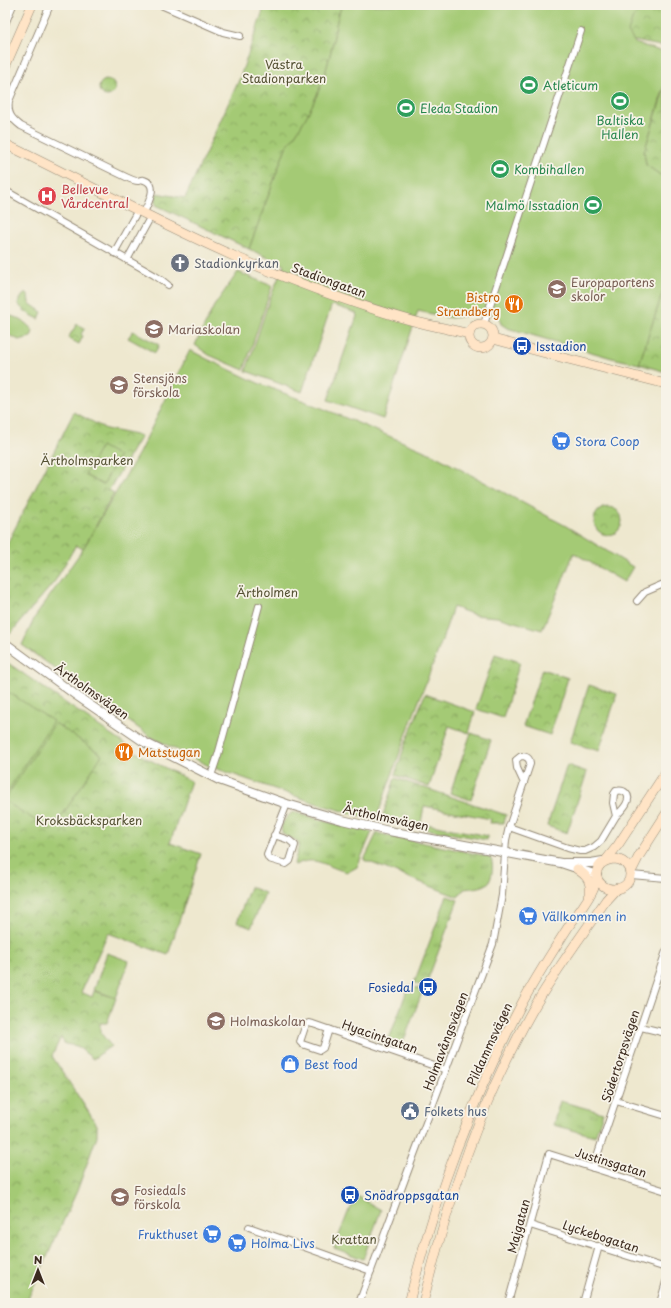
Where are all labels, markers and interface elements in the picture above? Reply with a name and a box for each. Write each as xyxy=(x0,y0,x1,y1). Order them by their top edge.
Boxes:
park label: Västra Stadionparken xyxy=(242,55,326,87)
sports icon: Atleticum xyxy=(518,74,540,96)
place label: Atleticum xyxy=(543,76,598,94)
sports icon: Baltiska Hallen xyxy=(609,90,631,112)
sports icon: Eleda Stadion xyxy=(395,97,417,119)
place label: Eleda Stadion xyxy=(420,99,498,117)
place label: Baltiska Hallen xyxy=(596,111,644,143)
sports icon: Kombihallen xyxy=(489,158,511,180)
place label: Kombihallen xyxy=(514,160,584,178)
place label: Bellevue Vårdcentral xyxy=(61,180,129,212)
hospital icon: Bellevue Vårdcentral xyxy=(36,185,58,207)
sports icon: Malmö Isstadion xyxy=(582,194,604,216)
place label: Malmö Isstadion xyxy=(486,196,579,214)
church icon: Stadionkyrkan xyxy=(169,252,191,274)
place label: Stadionkyrkan xyxy=(194,254,279,272)
street label: Stadiongatan xyxy=(289,258,369,302)
place label: Europaportens skolor xyxy=(571,273,655,305)
school or university icon: Europaportens skolor xyxy=(546,278,568,300)
place label: Bistro Strandberg xyxy=(436,288,500,320)
restaurant icon: Bistro Strandberg xyxy=(503,293,525,315)
school or university icon: Mariaskolan xyxy=(143,318,165,340)
place label: Mariaskolan xyxy=(168,320,240,338)
bus stop icon: Isstadion xyxy=(511,335,533,357)
place label: Isstadion xyxy=(536,337,587,355)
place label: Stensjöns förskola xyxy=(133,369,188,401)
school or university icon: Stensjöns förskola xyxy=(108,374,130,396)
supermarket icon: Stora Coop xyxy=(550,430,572,452)
place label: Stora Coop xyxy=(575,432,639,450)
park label: Ärtholmsparken xyxy=(40,451,134,469)
park label: Ärtholmen xyxy=(236,583,298,601)
street label: Ärtholmsvägen xyxy=(51,659,133,723)
restaurant icon: Matstugan xyxy=(113,741,135,763)
place label: Matstugan xyxy=(138,743,201,761)
street label: Ärtholmsvägen xyxy=(341,799,431,835)
park label: Kroksbäcksparken xyxy=(36,811,142,829)
supermarket icon: Vällkommen in xyxy=(517,905,539,927)
place label: Vällkommen in xyxy=(542,907,627,925)
bus stop icon: Fosiedal xyxy=(417,976,439,998)
place label: Fosiedal xyxy=(368,978,414,996)
street label: Holmavångsvägen xyxy=(418,989,472,1093)
street label: Pildammsvägen xyxy=(462,999,516,1089)
street label: Södertorpsvägen xyxy=(596,1007,644,1105)
school or university icon: Holmaskolan xyxy=(205,1010,227,1032)
place label: Holmaskolan xyxy=(230,1012,306,1030)
street label: Hyacintgatan xyxy=(340,1015,420,1057)
shop icon: Best food xyxy=(279,1053,301,1075)
place label: Best food xyxy=(304,1055,358,1073)
public building icon: Folkets hus xyxy=(399,1100,421,1122)
place label: Folkets hus xyxy=(424,1102,487,1120)
street label: Justinsgatan xyxy=(573,1143,649,1181)
place label: Fosiedals förskola xyxy=(134,1181,186,1213)
bus stop icon: Snödroppsgatan xyxy=(339,1184,361,1206)
school or university icon: Fosiedals förskola xyxy=(109,1186,131,1208)
place label: Snödroppsgatan xyxy=(364,1186,459,1204)
street label: Majgatan xyxy=(502,1197,534,1255)
street label: Lyckebogatan xyxy=(560,1215,642,1257)
supermarket icon: Frukthuset xyxy=(201,1223,223,1245)
place label: Frukthuset xyxy=(138,1225,198,1243)
park label: Krattan xyxy=(331,1230,377,1248)
supermarket icon: Holma Livs xyxy=(226,1232,248,1254)
place label: Holma Livs xyxy=(251,1234,315,1252)
north arrow xyxy=(18,1250,58,1290)
text: N xyxy=(34,1251,43,1268)

